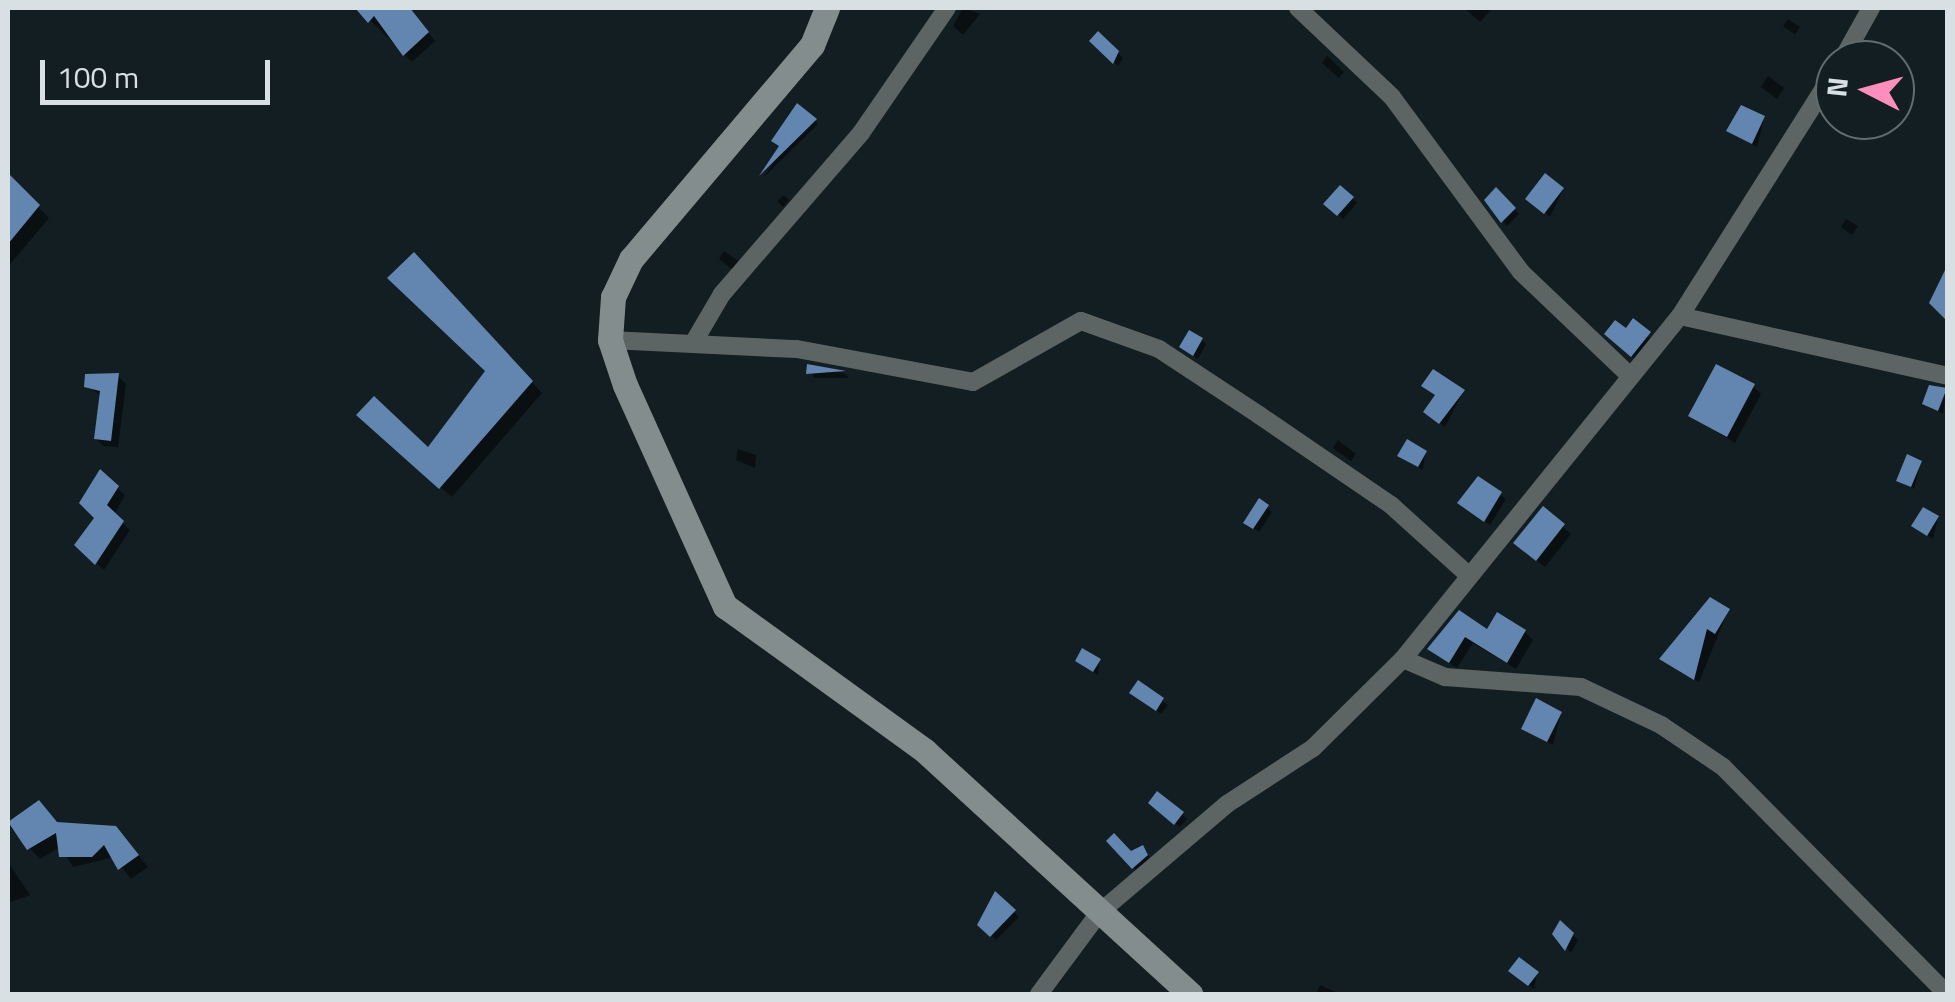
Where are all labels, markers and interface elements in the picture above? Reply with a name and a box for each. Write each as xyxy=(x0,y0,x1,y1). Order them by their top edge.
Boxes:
scale bar xyxy=(45,40,275,102)
north arrow xyxy=(1815,40,1915,140)
text: 100 m xyxy=(57,54,139,100)
text: N xyxy=(1814,75,1859,99)

